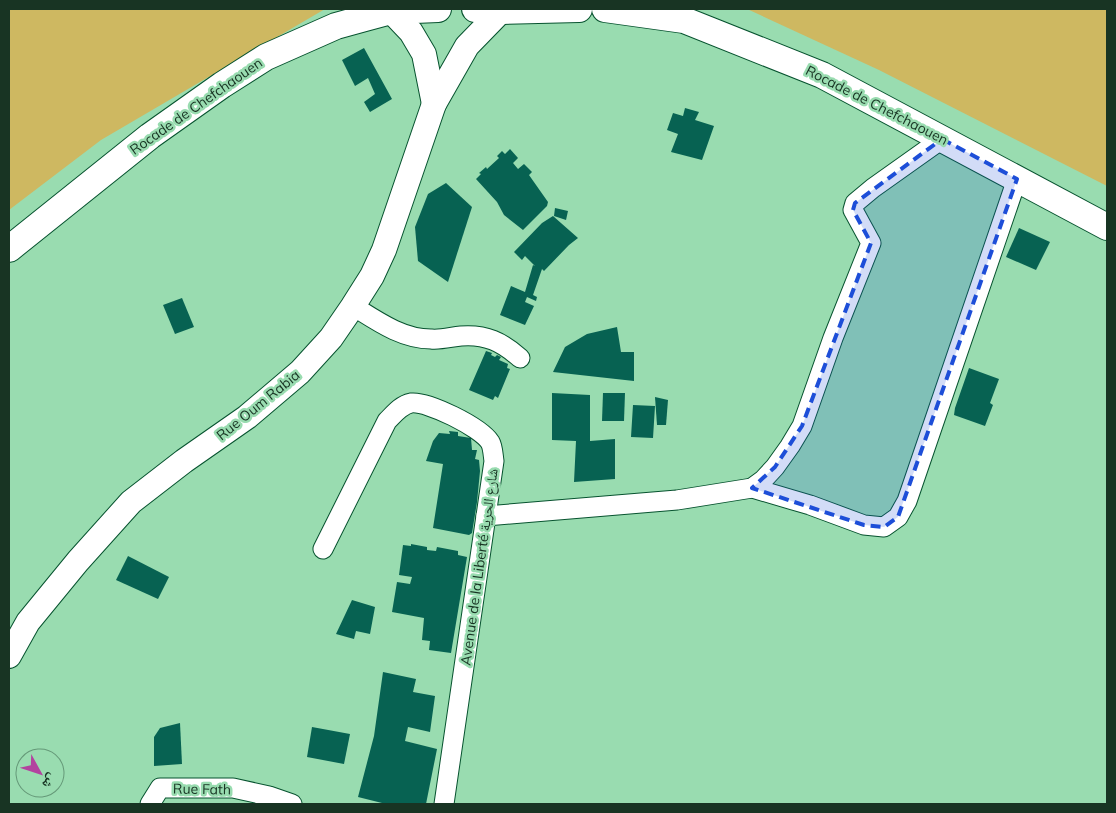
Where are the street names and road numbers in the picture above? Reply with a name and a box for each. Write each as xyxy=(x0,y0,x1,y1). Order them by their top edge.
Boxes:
street label: Rocade de Chefchaouen xyxy=(126,53,266,159)
street label: Rocade de Chefchaouen xyxy=(803,61,951,149)
street label: Rue Oum Rabia xyxy=(213,366,303,444)
street label: Avenue de la Liberté شارع الحرية xyxy=(456,467,503,667)
street label: Rue Fath xyxy=(173,779,231,799)

